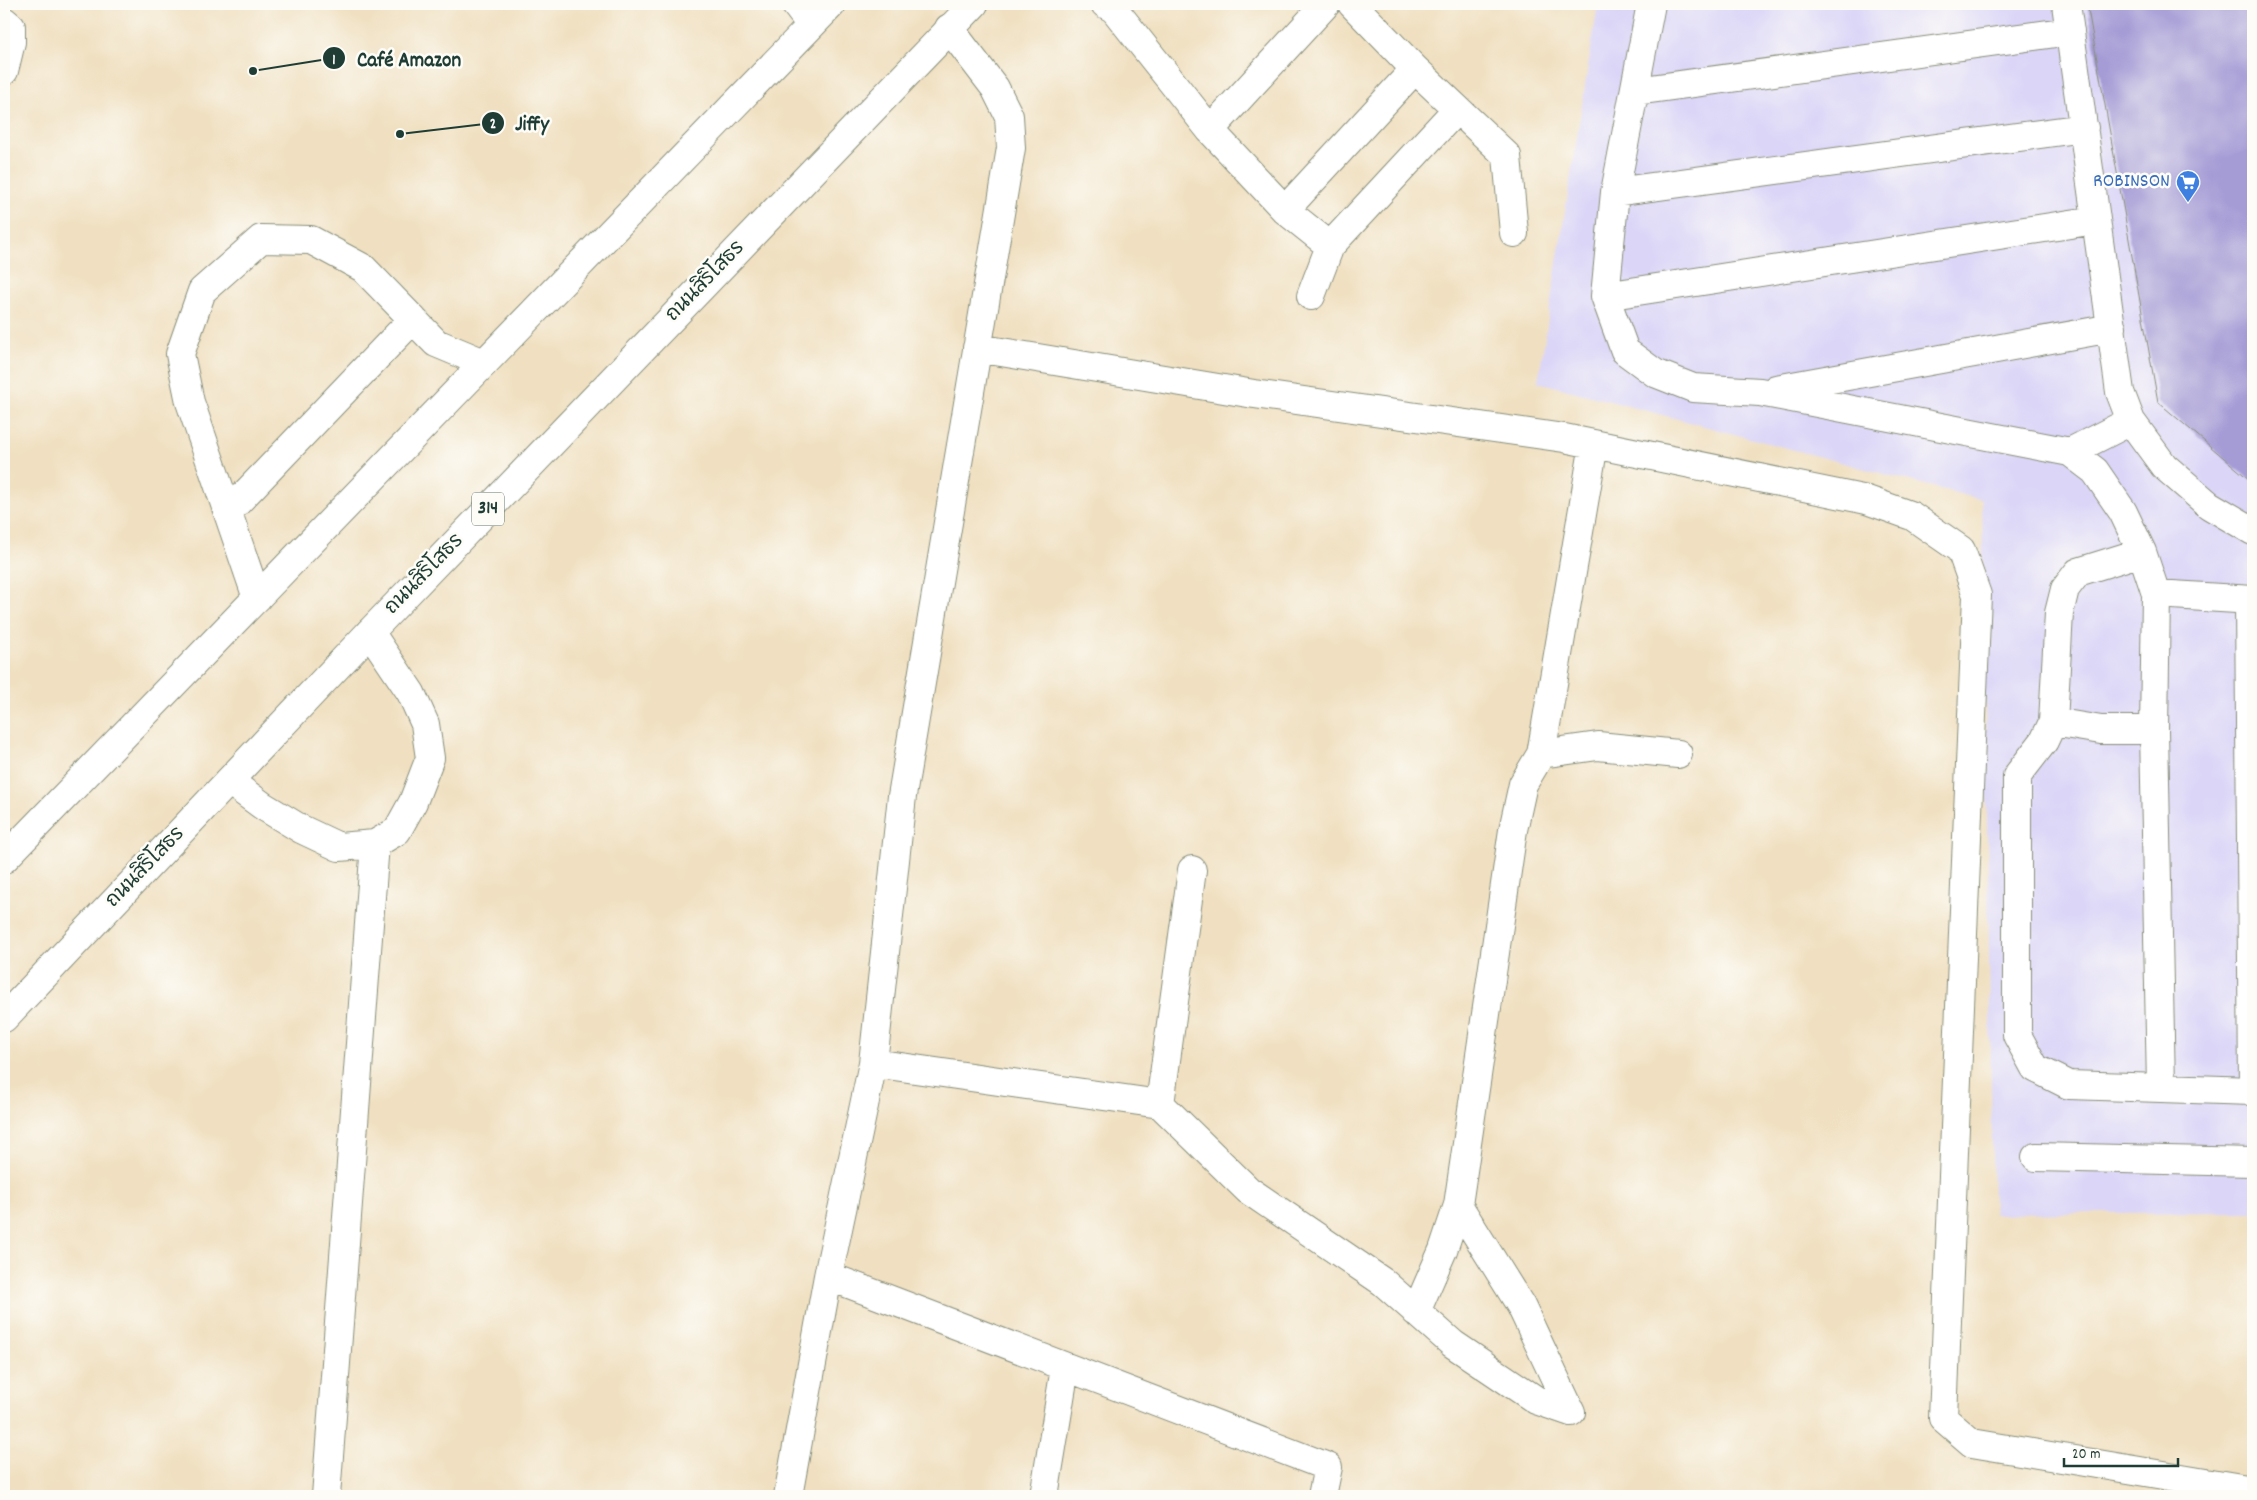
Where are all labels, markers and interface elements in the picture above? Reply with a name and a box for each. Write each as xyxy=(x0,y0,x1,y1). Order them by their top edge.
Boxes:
callout: Café Amazon xyxy=(322,40,471,76)
text: Café Amazon xyxy=(357,47,461,77)
text: 1 xyxy=(332,50,336,72)
callout: Jiffy xyxy=(480,105,559,141)
text: Jiffy xyxy=(515,111,551,141)
text: 2 xyxy=(490,114,496,136)
place label: ROBINSON xyxy=(2093,168,2170,196)
supermarket icon: ROBINSON xyxy=(2175,169,2201,203)
street label: ถนนสิริโสธร xyxy=(659,234,752,329)
road number: 314 xyxy=(472,492,504,526)
street label: ถนนสิริโสธร xyxy=(378,527,471,622)
street label: ถนนสิริโสธร xyxy=(99,820,192,915)
scale bar xyxy=(2064,1435,2178,1467)
text: 20 m xyxy=(2072,1444,2100,1466)

